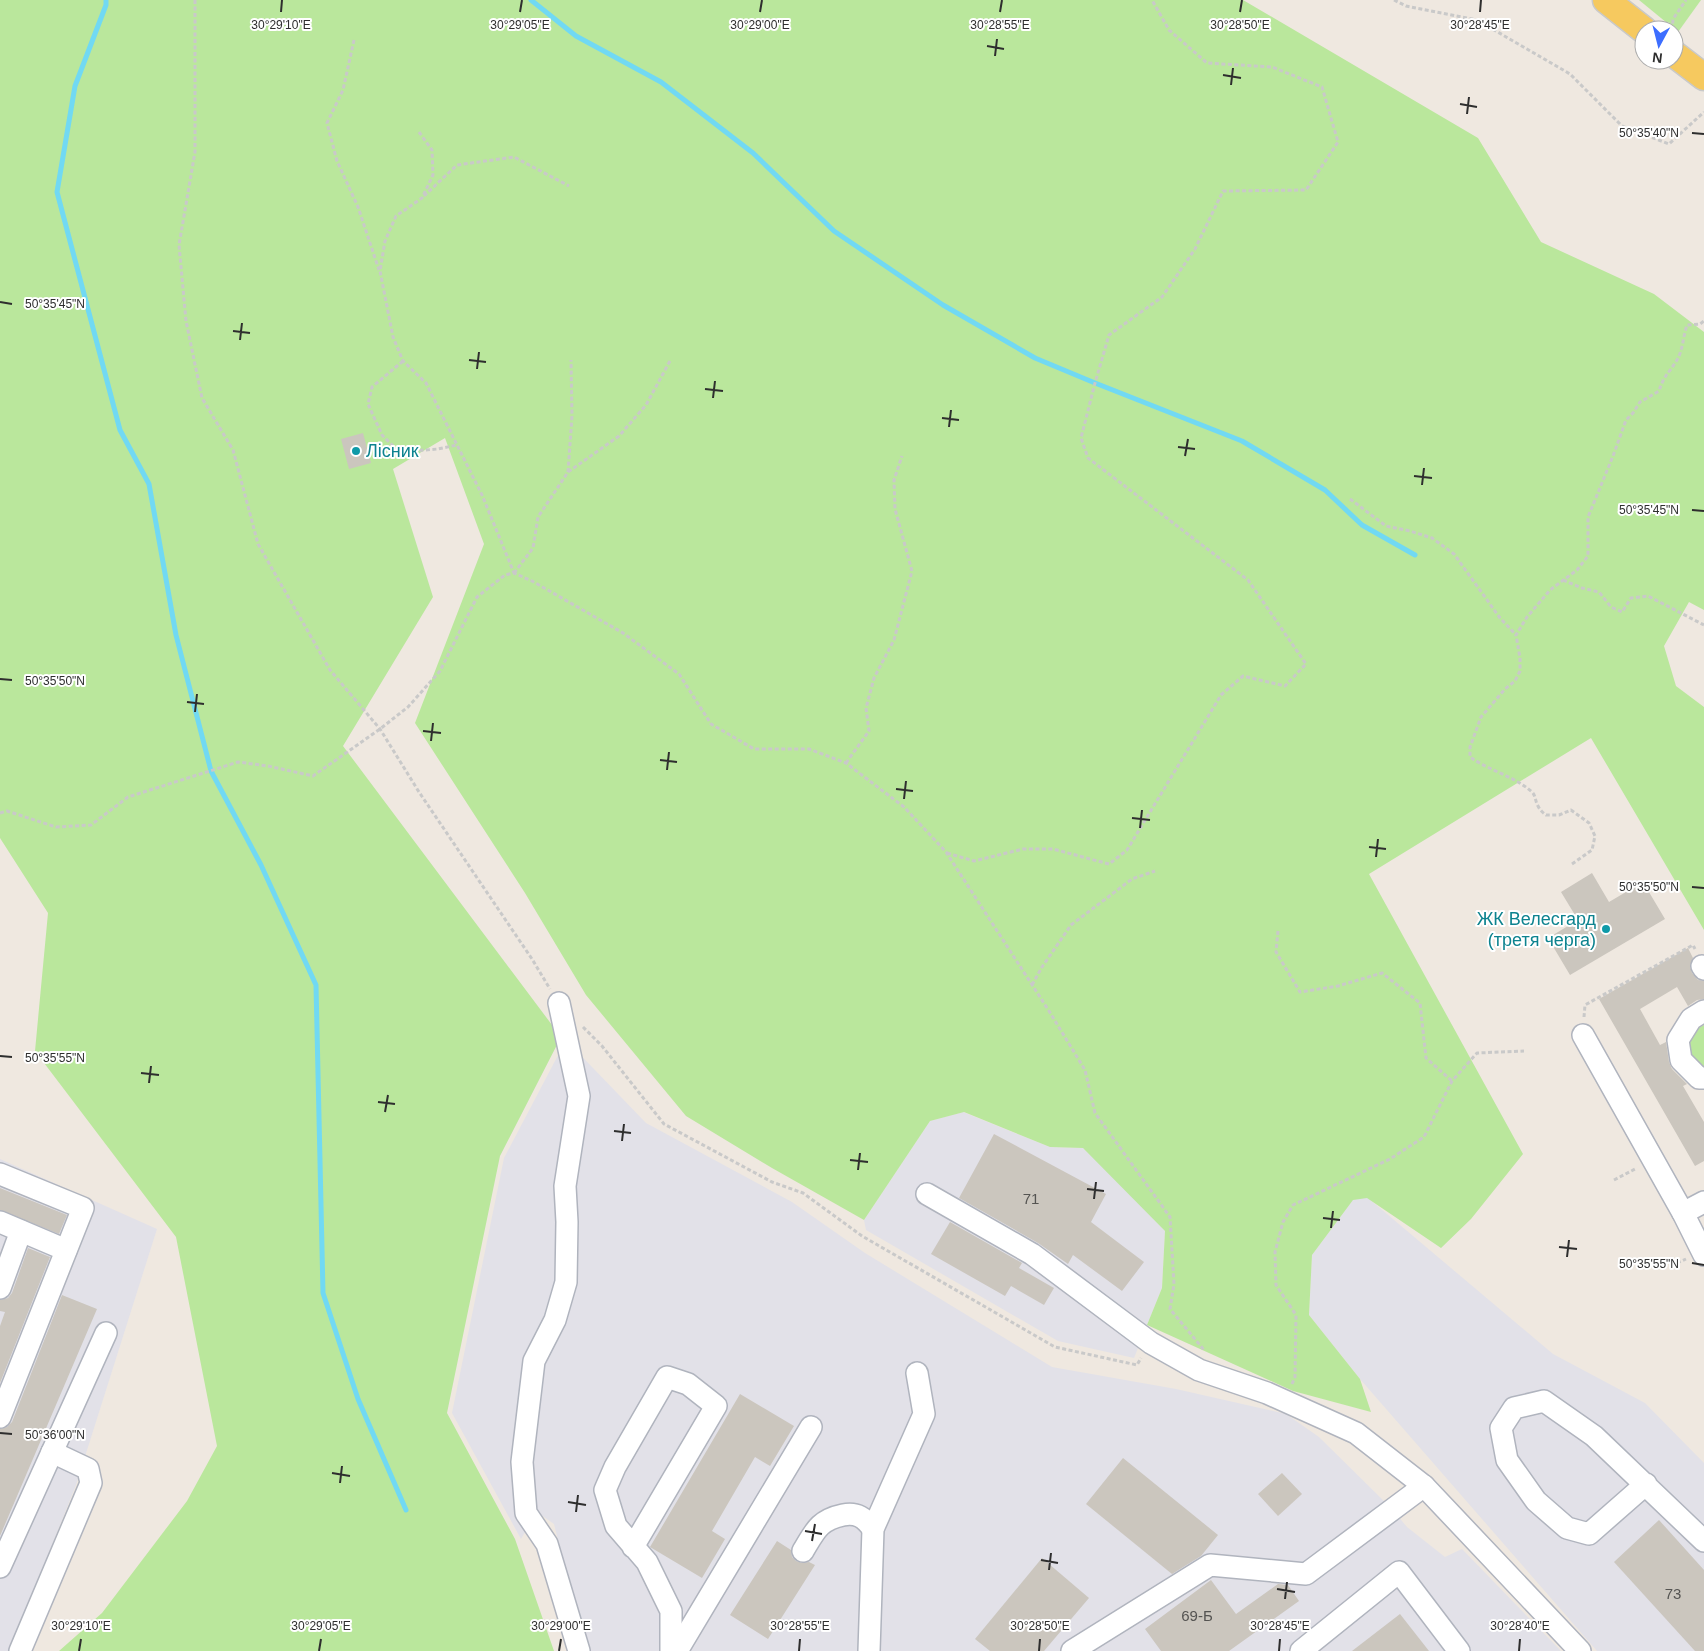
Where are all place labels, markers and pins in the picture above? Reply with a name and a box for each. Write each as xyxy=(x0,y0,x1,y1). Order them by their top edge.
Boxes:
place label: Лісник xyxy=(366,441,419,461)
marker: Лісник xyxy=(350,445,362,457)
place label: ЖК Велесгард (третя черга) xyxy=(1477,909,1596,950)
marker: ЖК Велесгард (третя черга) xyxy=(1600,923,1612,935)

